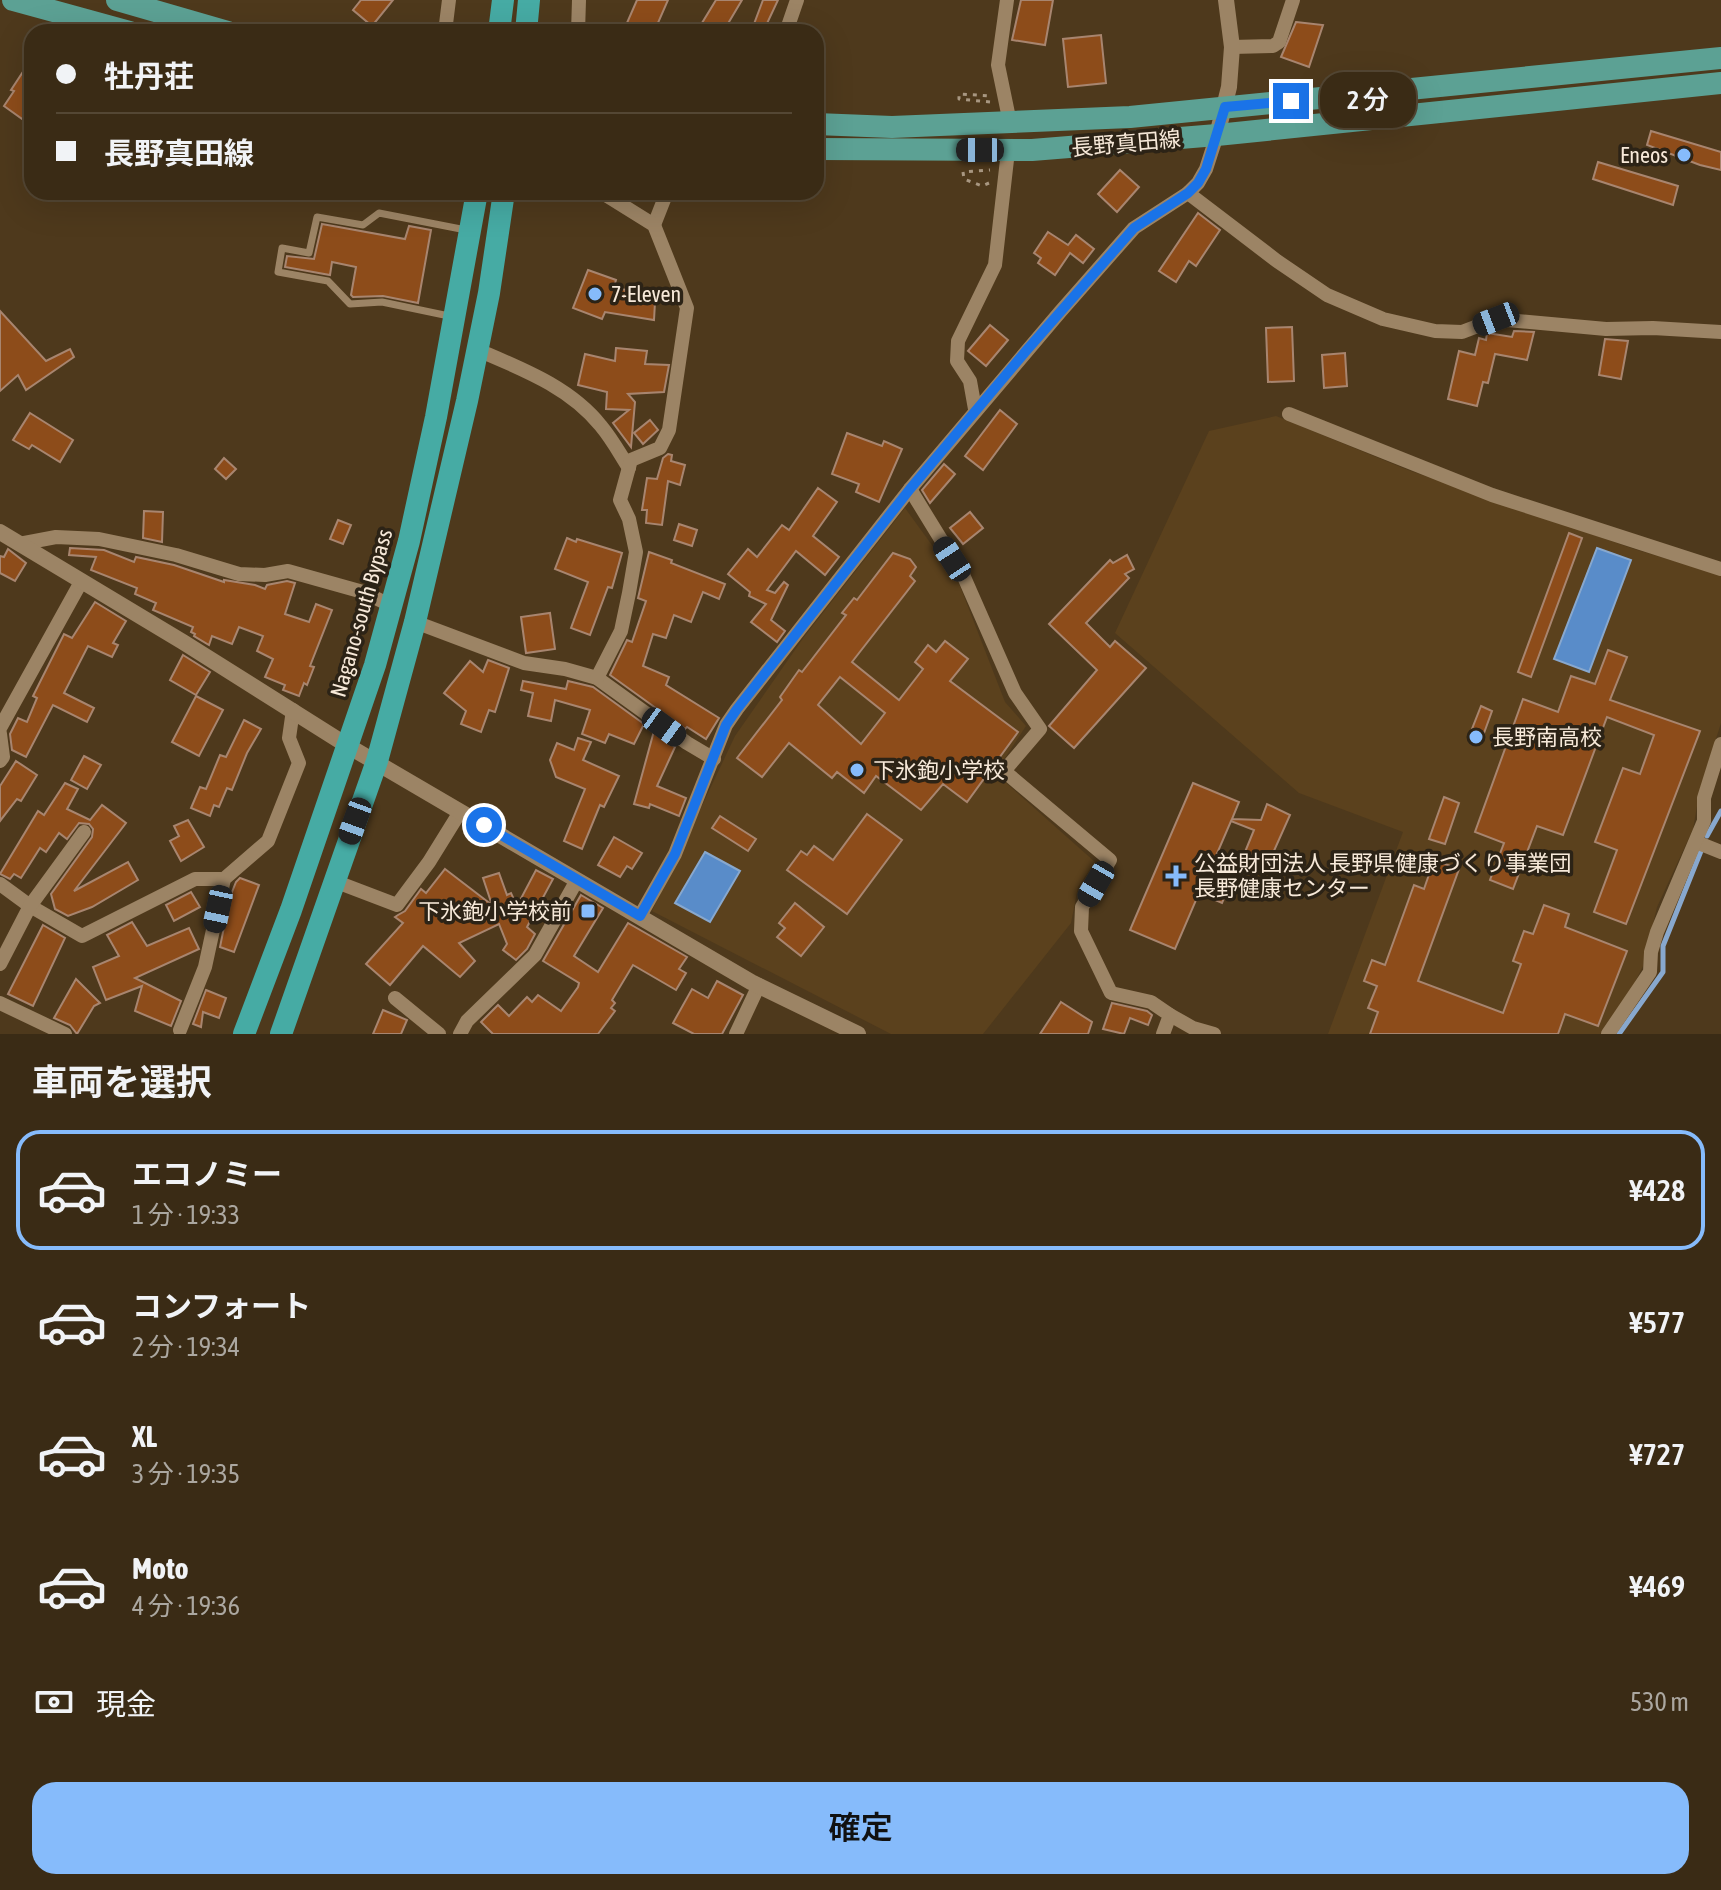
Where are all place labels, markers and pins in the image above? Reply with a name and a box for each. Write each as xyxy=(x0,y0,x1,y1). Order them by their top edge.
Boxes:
place label: Eneos xyxy=(1620,142,1668,168)
marker: Eneos xyxy=(1675,146,1693,164)
place label: 7-Eleven xyxy=(611,281,681,307)
marker: 7-Eleven xyxy=(586,285,604,303)
place label: 長野南高校 xyxy=(1492,724,1602,750)
marker: 長野南高校 xyxy=(1467,728,1485,746)
place label: 下氷鉋小学校 xyxy=(873,757,1005,783)
marker: 下氷鉋小学校 xyxy=(848,761,866,779)
place label: 公益財団法人 長野県健康づくり事業団 長野健康センター xyxy=(1194,850,1571,901)
marker: 公益財団法人 長野県健康づくり事業団 長野健康センター xyxy=(1165,865,1187,887)
place label: 下氷鉋小学校前 xyxy=(418,898,572,924)
marker: 下氷鉋小学校前 xyxy=(579,902,597,920)

